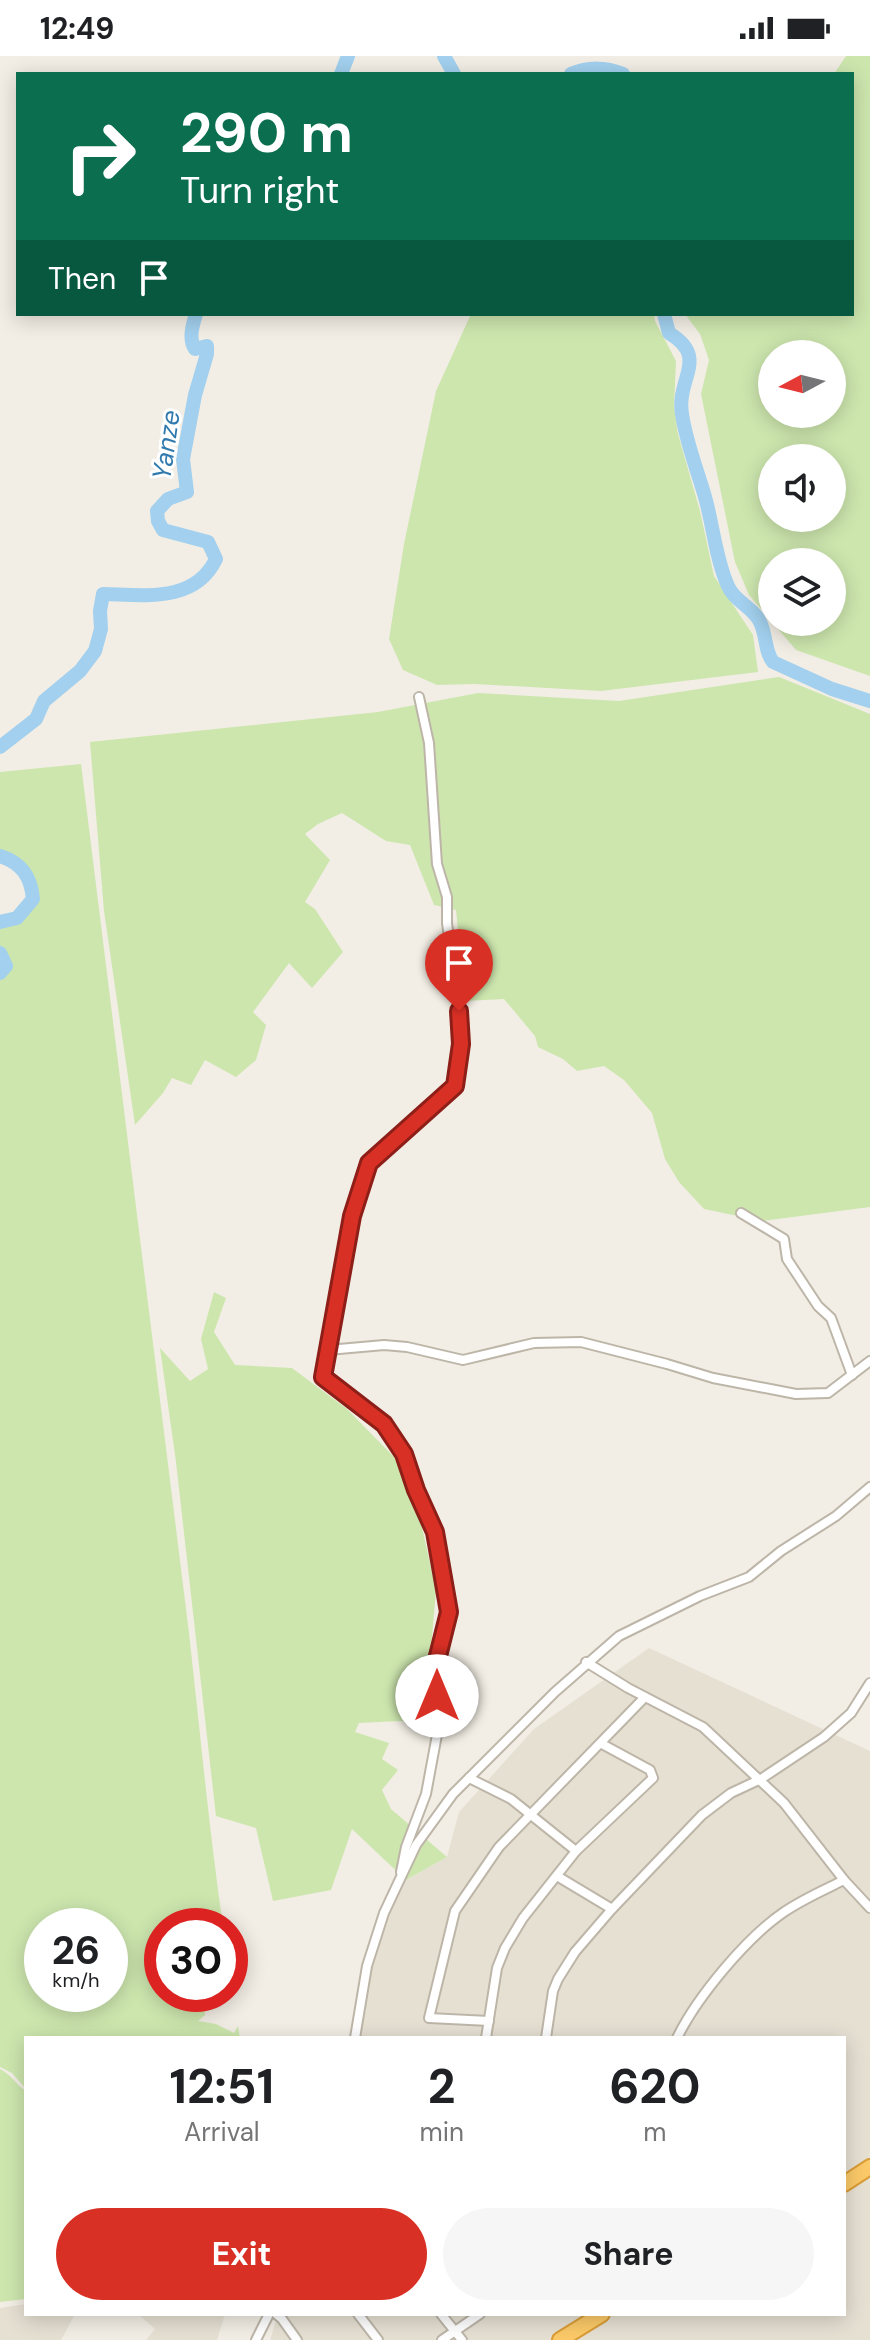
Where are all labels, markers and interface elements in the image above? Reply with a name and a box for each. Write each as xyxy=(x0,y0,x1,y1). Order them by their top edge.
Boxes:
text: 12:49 xyxy=(40,9,114,48)
text: 290 m xyxy=(180,96,353,169)
icon: right xyxy=(48,104,152,208)
text: Turn right xyxy=(180,167,339,214)
icon: arrive xyxy=(132,256,176,300)
text: Then xyxy=(48,259,116,298)
north arrow xyxy=(758,340,846,428)
map controls xyxy=(758,340,846,636)
water label: Yanze xyxy=(144,408,188,482)
button: sound xyxy=(758,444,846,532)
button: layers xyxy=(758,548,846,636)
pin xyxy=(425,929,493,1011)
icon: arrive xyxy=(437,941,481,985)
position arrow xyxy=(395,1654,479,1738)
speed limit sign: 30 xyxy=(144,1908,248,2012)
text: 26 xyxy=(52,1924,100,1976)
text: km/h xyxy=(52,1967,100,1993)
text: 12:51 xyxy=(169,2055,274,2118)
text: 2 xyxy=(428,2055,456,2118)
text: 620 xyxy=(609,2055,701,2118)
text: Arrival xyxy=(184,2115,260,2149)
text: min xyxy=(420,2115,464,2149)
text: m xyxy=(643,2115,667,2149)
button: Exit xyxy=(56,2208,427,2300)
button: Share xyxy=(443,2208,814,2300)

